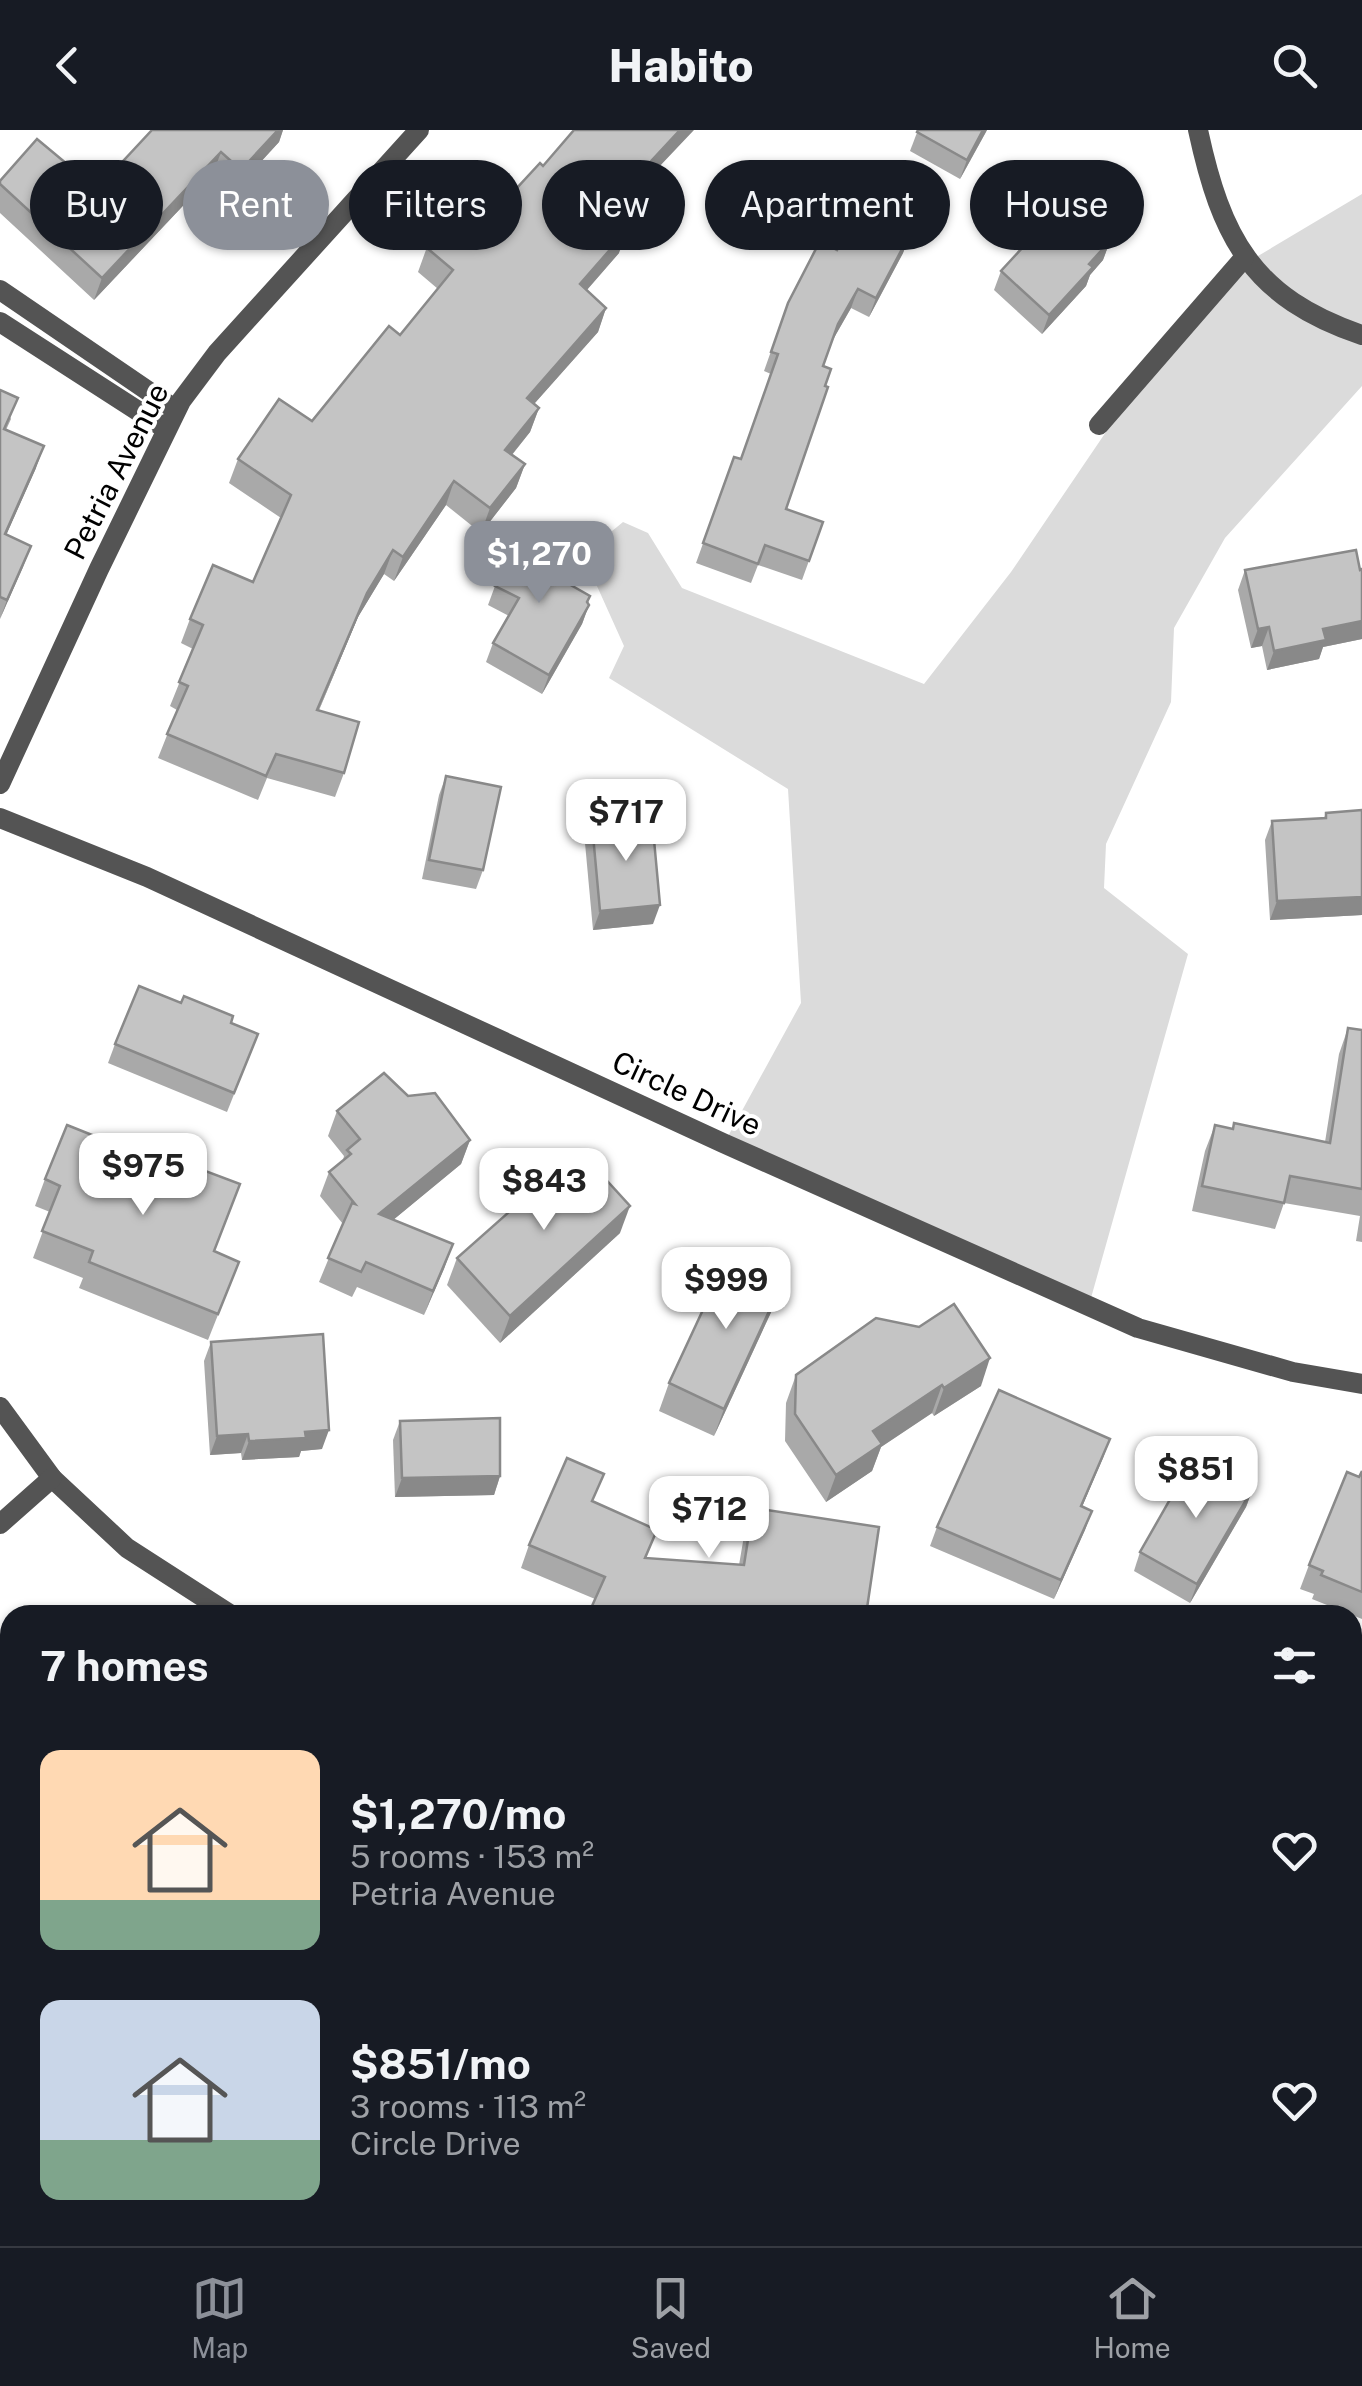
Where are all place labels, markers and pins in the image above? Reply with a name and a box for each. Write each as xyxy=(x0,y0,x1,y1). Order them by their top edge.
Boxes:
pin: $1,270 xyxy=(458,521,620,606)
pin: $717 xyxy=(567,779,685,864)
pin: $975 xyxy=(84,1133,202,1218)
pin: $843 xyxy=(485,1148,603,1233)
pin: $999 xyxy=(667,1247,785,1332)
pin: $851 xyxy=(1137,1436,1255,1521)
pin: $712 xyxy=(650,1476,768,1561)

